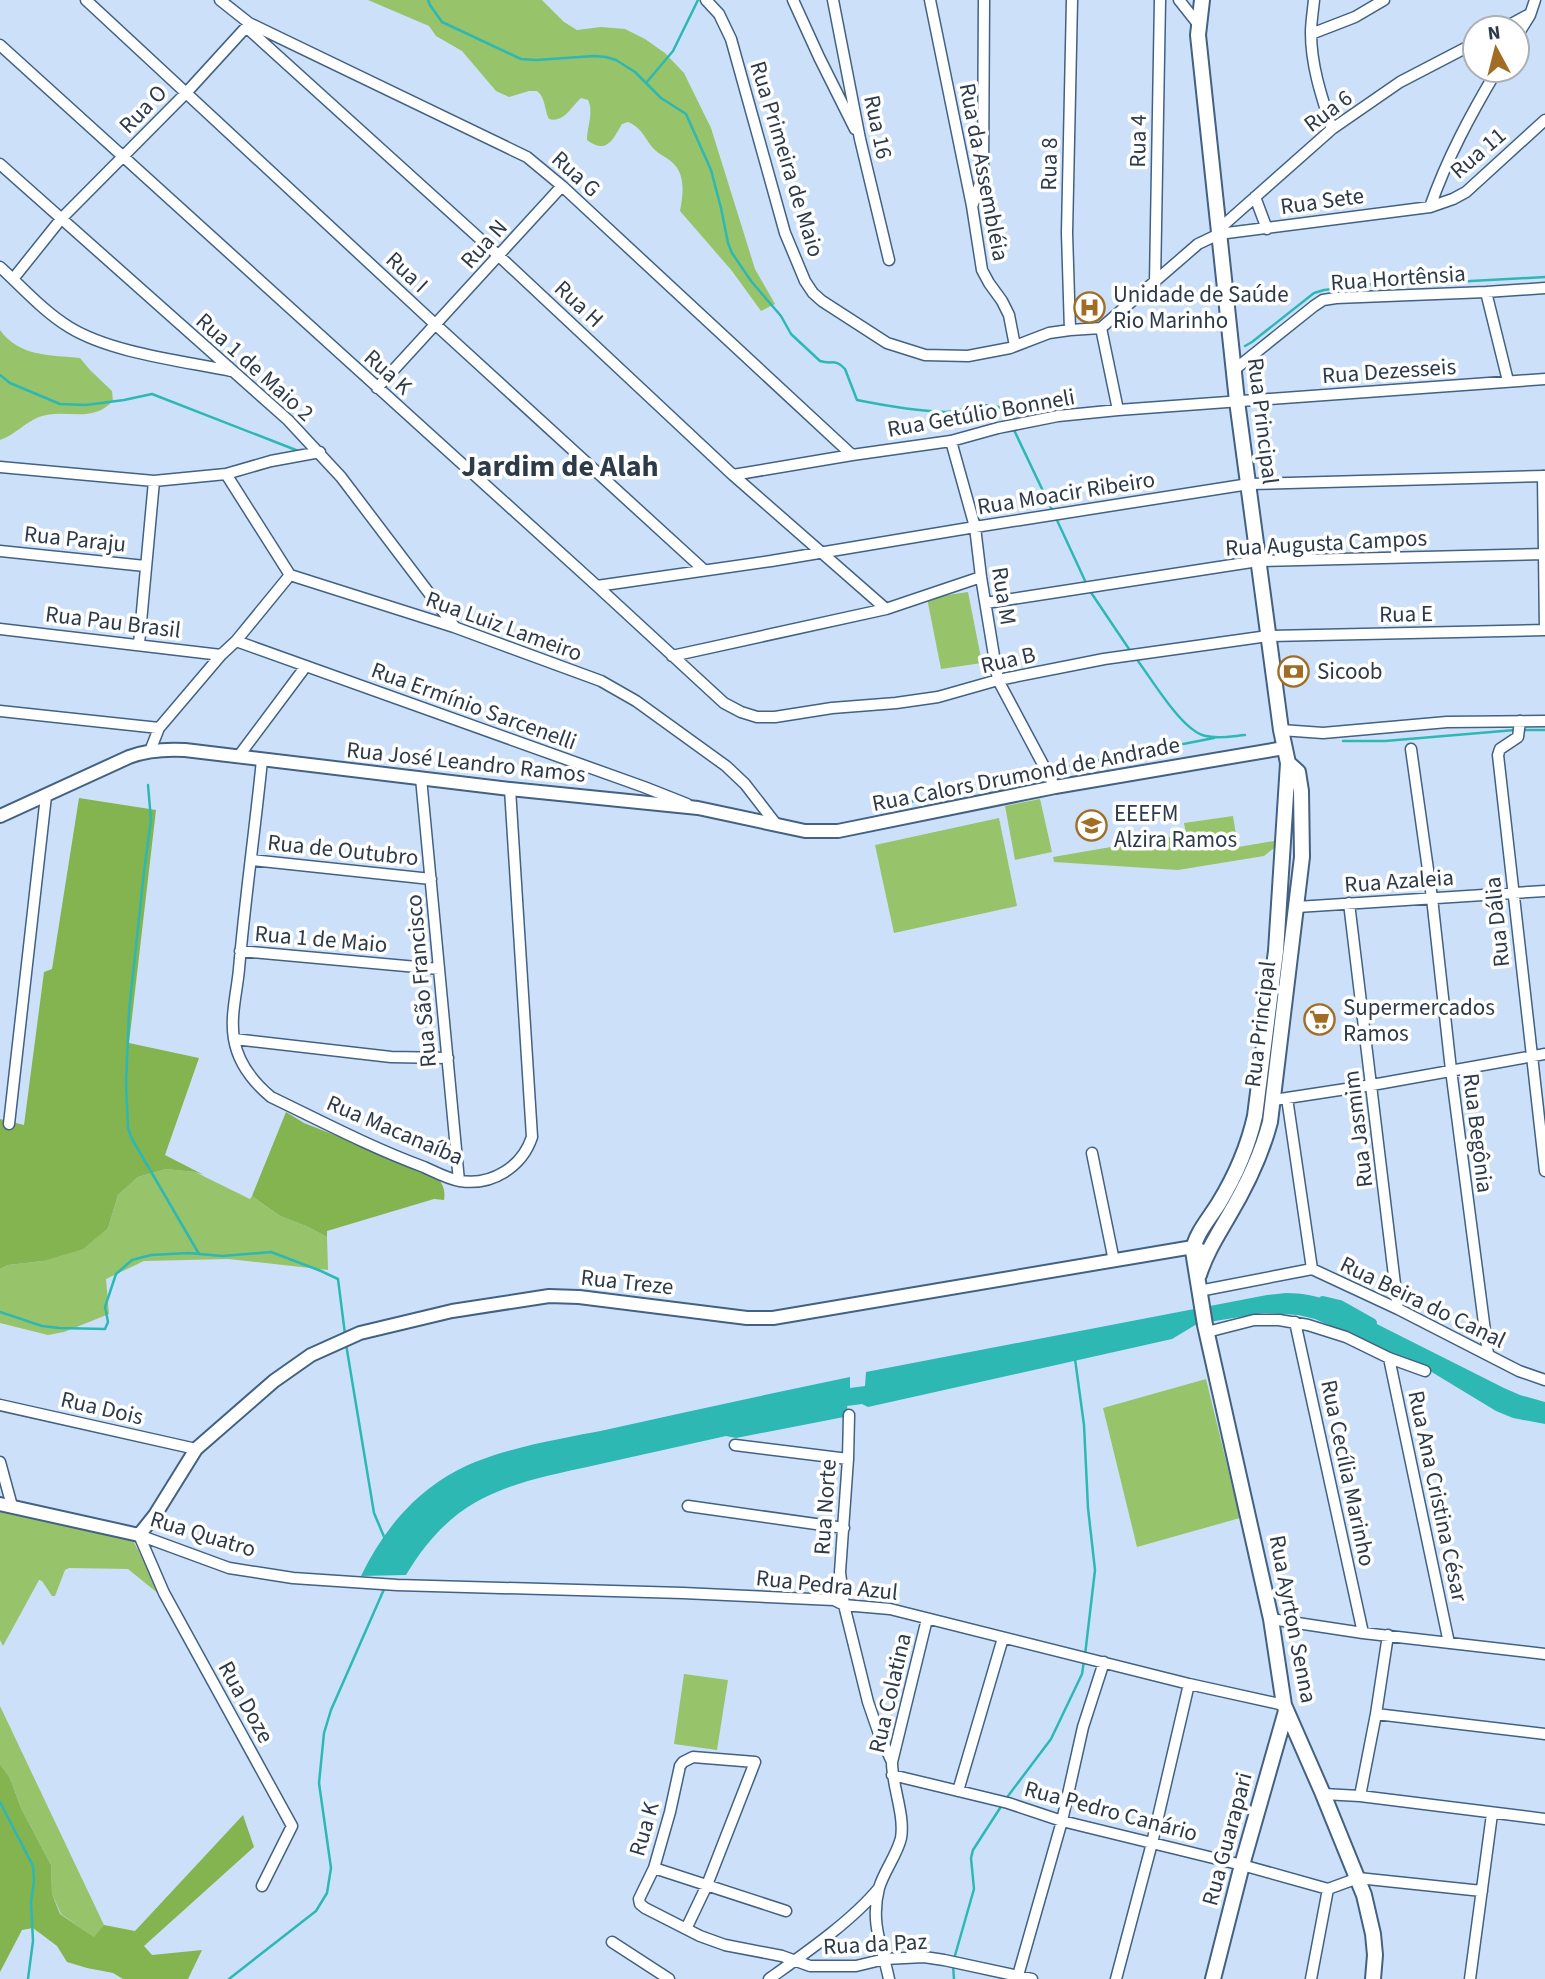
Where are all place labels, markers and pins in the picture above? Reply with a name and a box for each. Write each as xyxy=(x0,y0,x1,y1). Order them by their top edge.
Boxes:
place label: Unidade de Saúde Rio Marinho xyxy=(1113,278,1289,337)
hospital icon: Unidade de Saúde Rio Marinho xyxy=(1073,290,1107,324)
bank icon: Sicoob xyxy=(1277,654,1311,688)
place label: Sicoob xyxy=(1317,655,1383,688)
place label: EEEFM Alzira Ramos xyxy=(1114,797,1237,856)
school or university icon: EEEFM Alzira Ramos xyxy=(1074,809,1108,843)
place label: Supermercados Ramos xyxy=(1343,991,1495,1050)
supermarket icon: Supermercados Ramos xyxy=(1303,1003,1337,1037)

